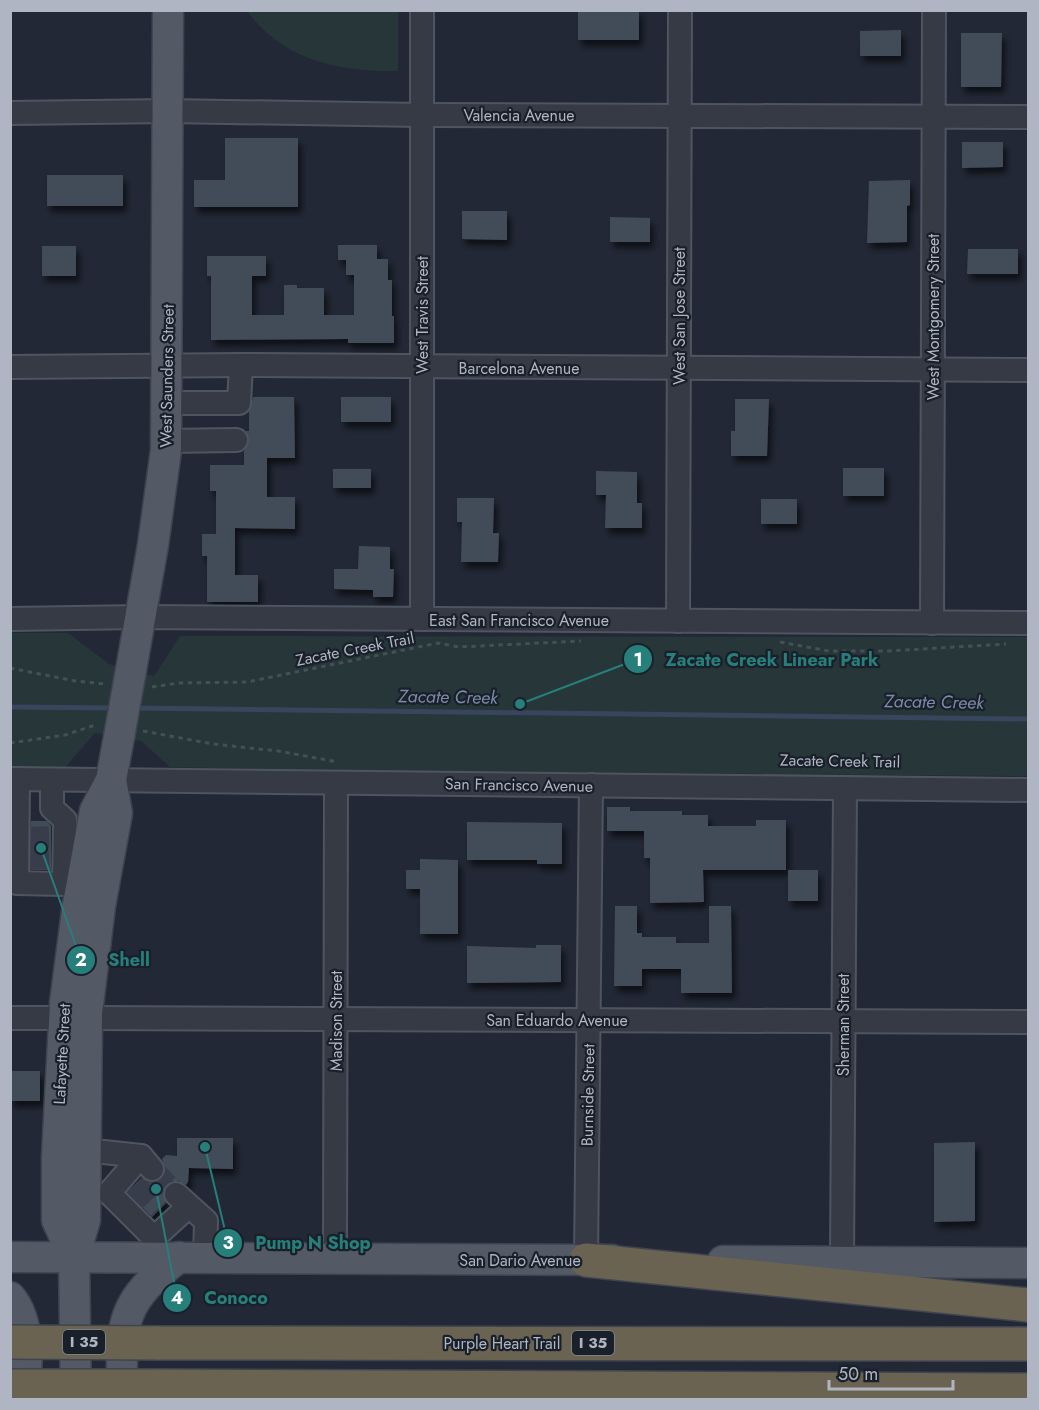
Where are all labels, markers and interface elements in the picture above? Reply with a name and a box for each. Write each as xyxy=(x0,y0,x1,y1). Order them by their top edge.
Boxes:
street label: Valencia Avenue xyxy=(463,104,575,127)
street label: West Montgomery Street xyxy=(922,234,945,400)
street label: West San Jose Street xyxy=(668,247,691,385)
street label: West Travis Street xyxy=(411,256,434,374)
street label: West Saunders Street xyxy=(154,304,180,448)
street label: Barcelona Avenue xyxy=(459,357,579,380)
street label: East San Francisco Avenue xyxy=(429,609,609,632)
street label: Zacate Creek Trail xyxy=(294,626,416,672)
callout: Zacate Creek Linear Park xyxy=(623,641,890,677)
text: 1 xyxy=(633,647,643,673)
text: Zacate Creek Linear Park xyxy=(666,647,879,673)
water label: Zacate Creek xyxy=(397,683,499,711)
water label: Zacate Creek xyxy=(883,688,985,716)
street label: Zacate Creek Trail xyxy=(780,748,900,774)
street label: San Francisco Avenue xyxy=(445,772,593,798)
callout: Shell xyxy=(66,942,162,978)
text: 2 xyxy=(75,947,87,973)
text: Shell xyxy=(108,947,150,973)
street label: Madison Street xyxy=(325,971,348,1071)
street label: Sherman Street xyxy=(832,974,855,1076)
street label: Lafayette Street xyxy=(48,1003,76,1105)
street label: San Eduardo Avenue xyxy=(486,1009,628,1032)
street label: Burnside Street xyxy=(576,1044,600,1146)
callout: Pump N Shop xyxy=(213,1225,382,1261)
text: 3 xyxy=(222,1230,234,1256)
text: Pump N Shop xyxy=(255,1230,371,1256)
street label: San Dario Avenue xyxy=(459,1249,581,1272)
callout: Conoco xyxy=(162,1280,280,1316)
text: 4 xyxy=(171,1285,183,1311)
text: Conoco xyxy=(204,1285,268,1311)
road number: I 35 xyxy=(63,1330,105,1354)
road number: I 35 xyxy=(572,1331,614,1355)
street label: Purple Heart Trail xyxy=(444,1332,560,1355)
scale bar xyxy=(829,1353,954,1391)
text: 50 m xyxy=(838,1361,878,1387)

